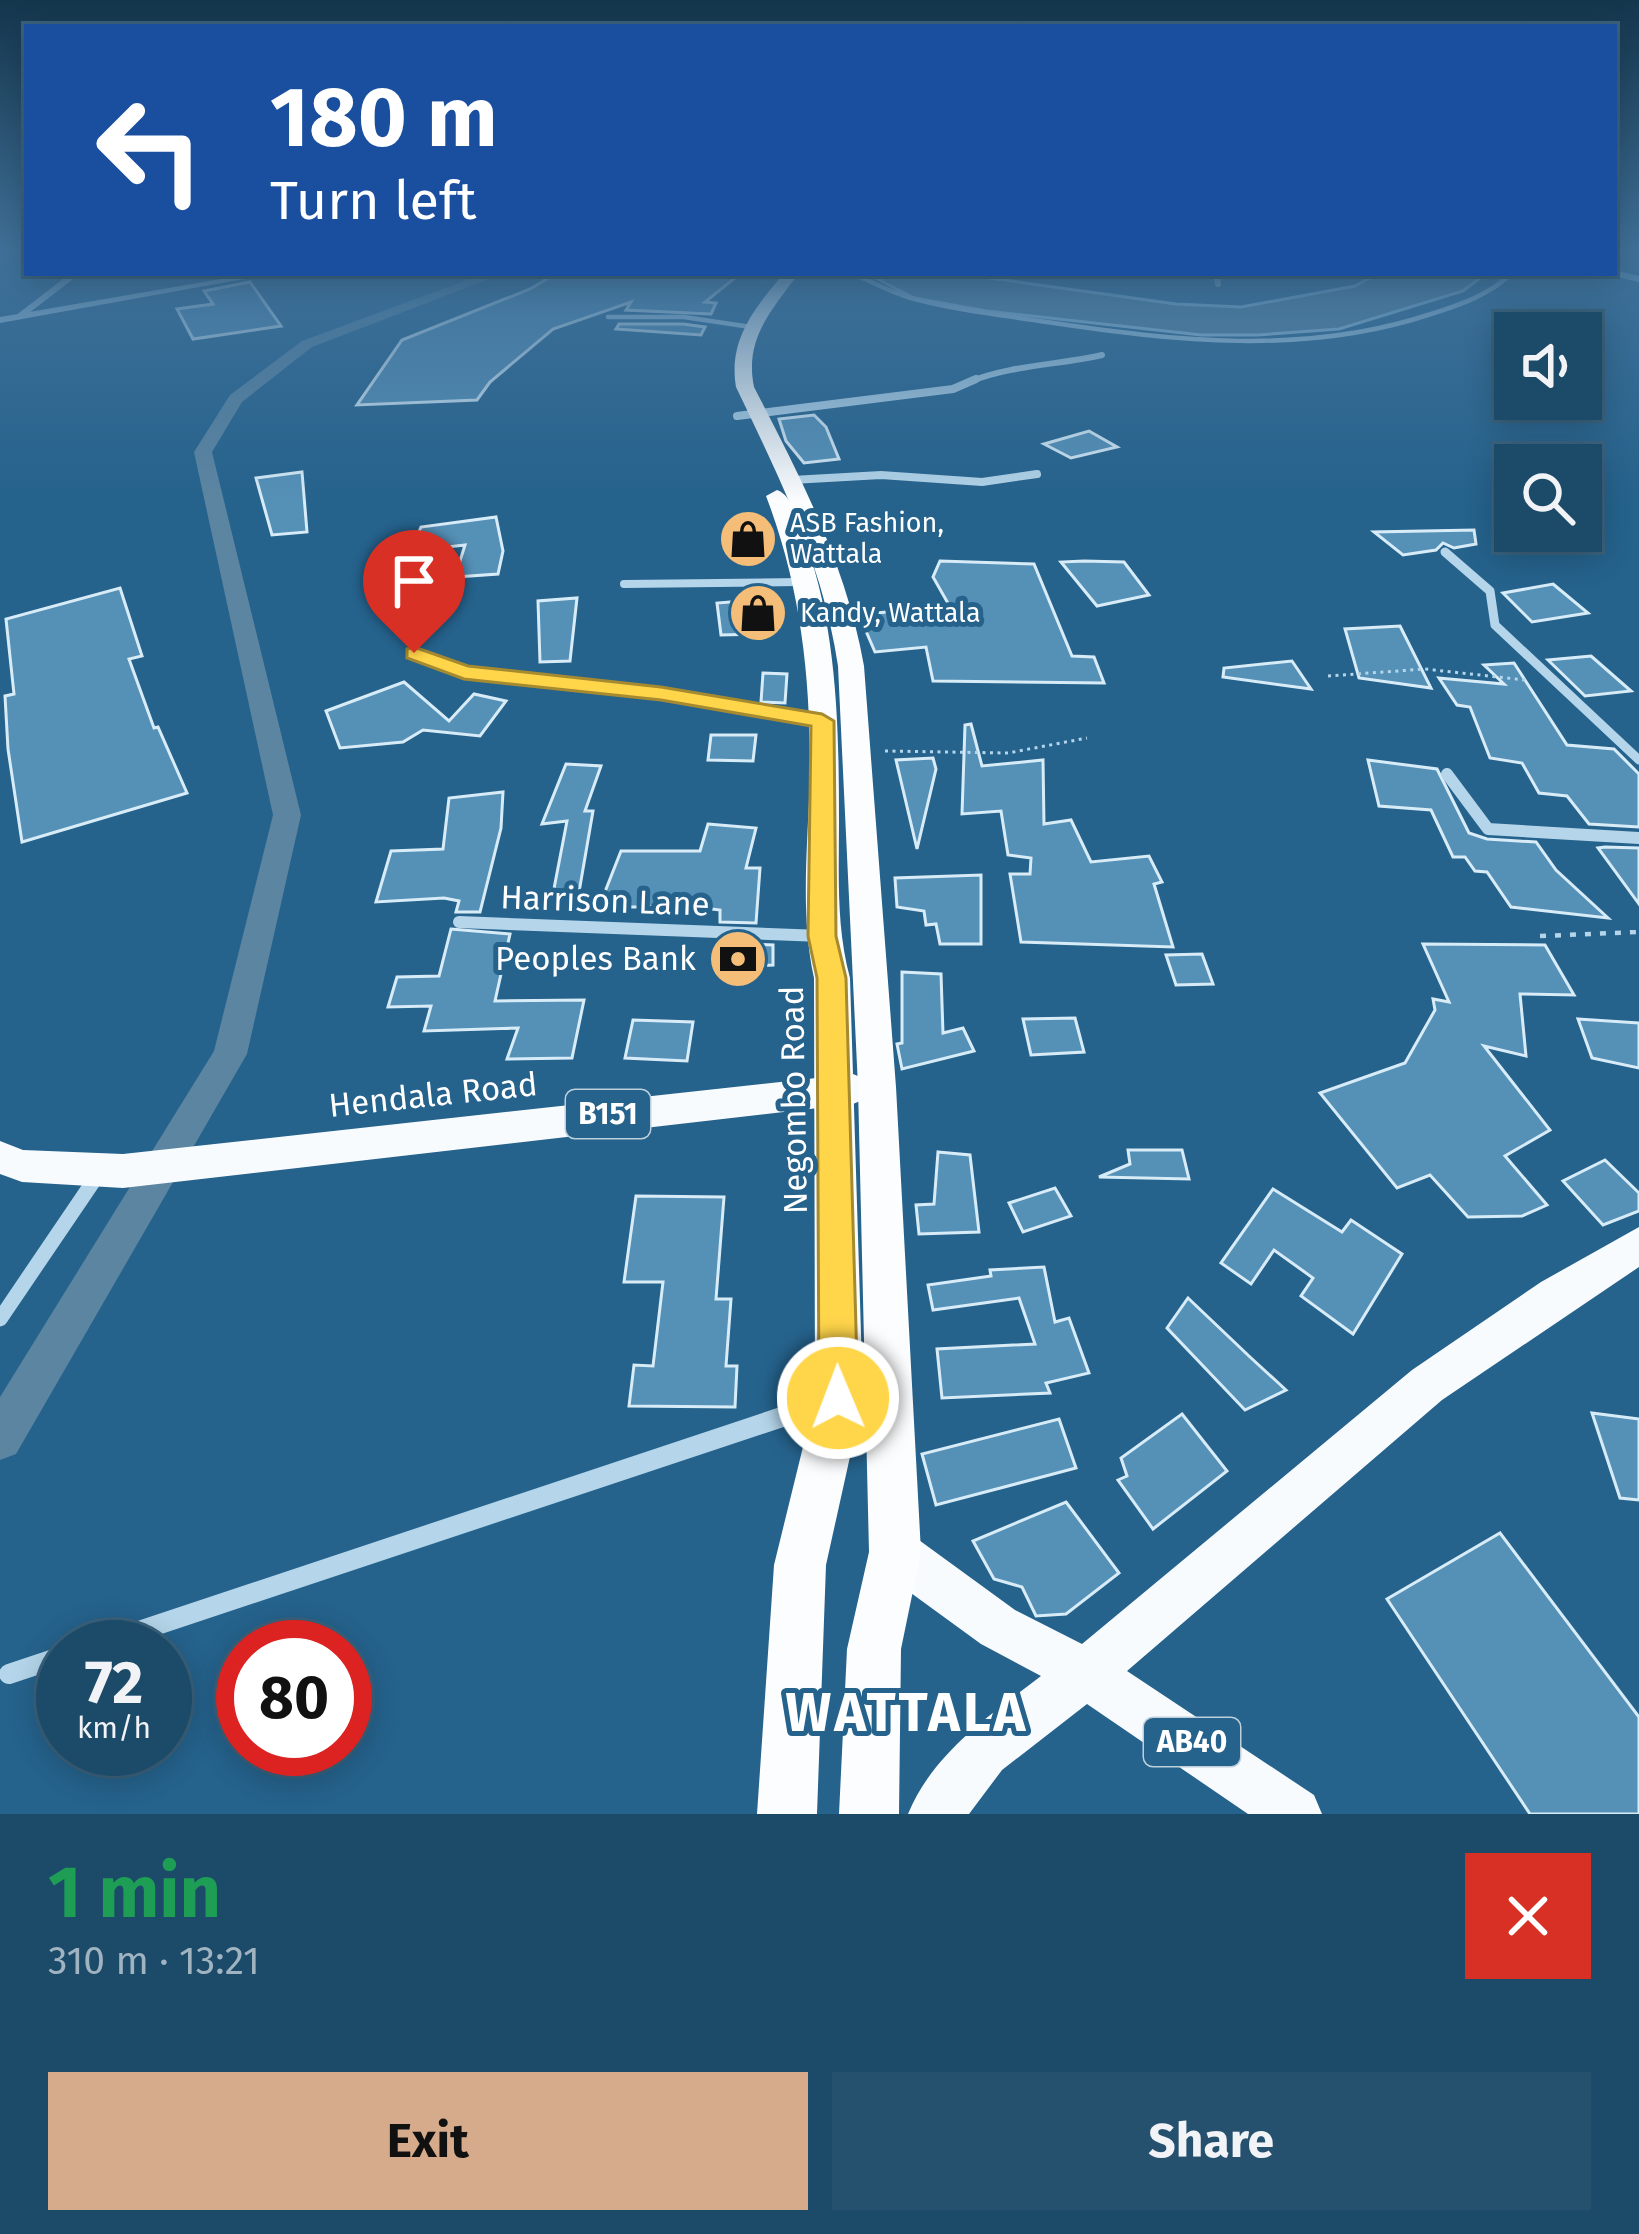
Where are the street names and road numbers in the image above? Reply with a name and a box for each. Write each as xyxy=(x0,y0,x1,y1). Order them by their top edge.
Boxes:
street label: Harrison Lane xyxy=(500,877,710,925)
street label: Negombo Road xyxy=(772,985,816,1215)
street label: Hendala Road xyxy=(327,1064,539,1126)
road number: B151 xyxy=(566,1090,650,1138)
road number: AB40 xyxy=(1144,1718,1240,1766)

